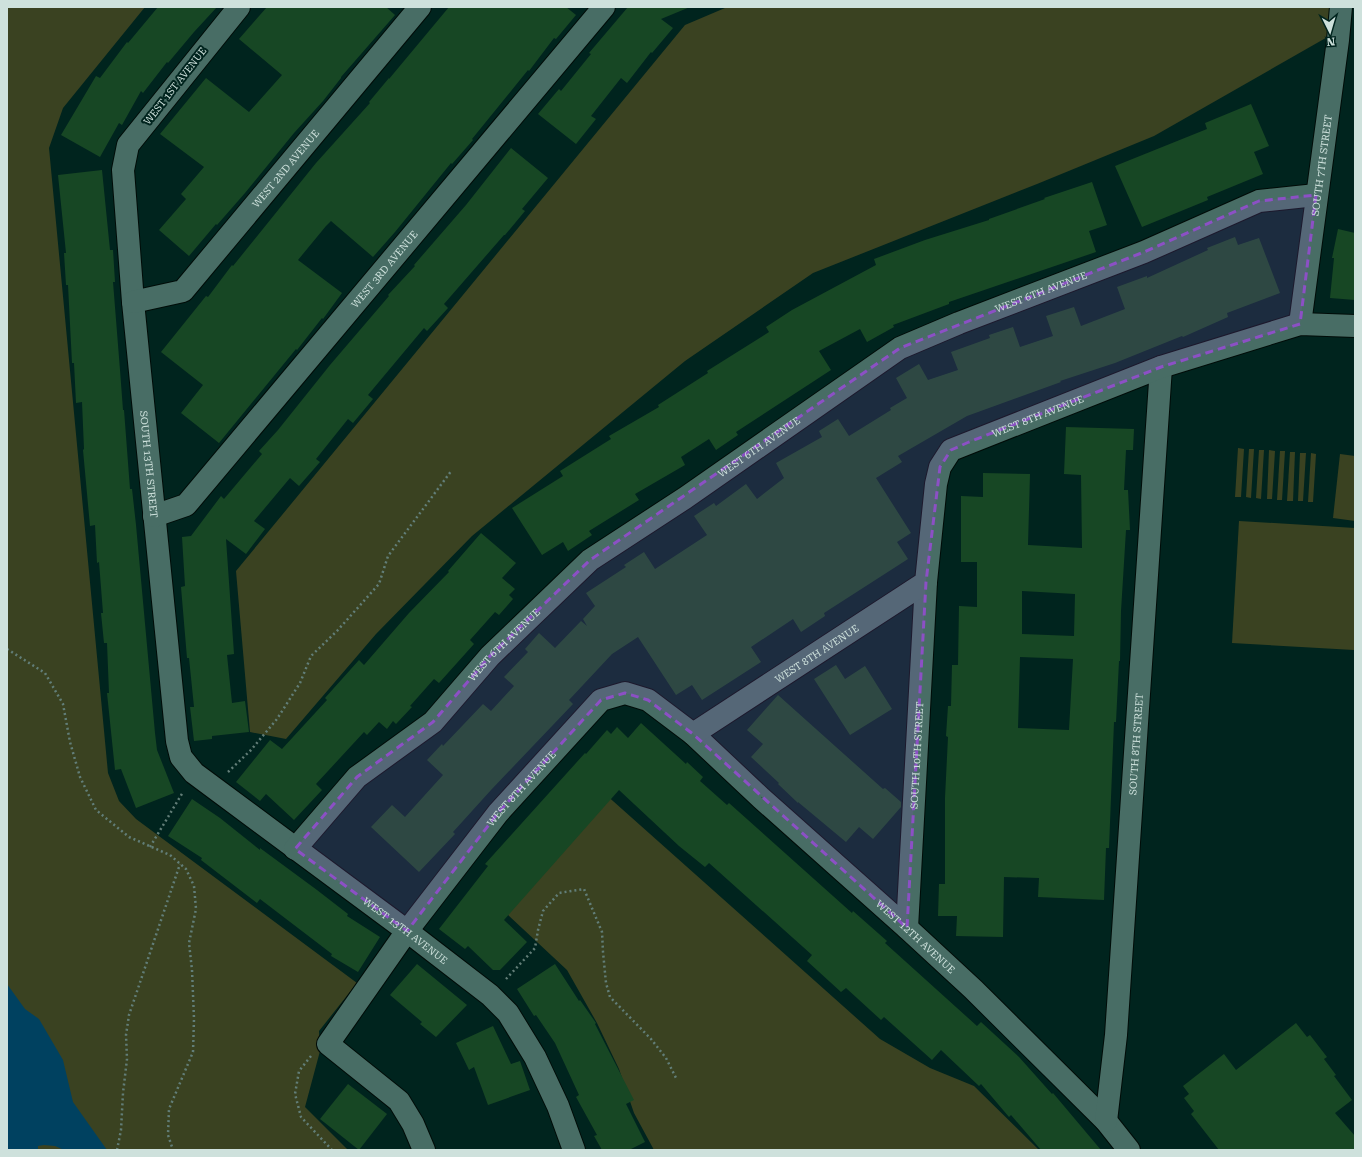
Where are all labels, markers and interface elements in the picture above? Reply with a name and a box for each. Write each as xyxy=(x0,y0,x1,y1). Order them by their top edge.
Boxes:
north arrow xyxy=(1310,12,1350,52)
text: N xyxy=(1326,35,1336,48)
street label: WEST 1ST AVENUE xyxy=(141,45,209,127)
street label: SOUTH 7TH STREET xyxy=(1309,114,1333,217)
street label: WEST 2ND AVENUE xyxy=(250,127,321,209)
street label: WEST 3RD AVENUE xyxy=(349,228,420,310)
street label: WEST 6TH AVENUE xyxy=(993,269,1088,314)
street label: WEST 8TH AVENUE xyxy=(990,393,1085,439)
street label: SOUTH 13TH STREET xyxy=(138,410,160,519)
street label: WEST 6TH AVENUE xyxy=(716,414,802,479)
street label: WEST 6TH AVENUE xyxy=(466,606,542,683)
street label: WEST 8TH AVENUE xyxy=(773,622,860,685)
street label: SOUTH 8TH STREET xyxy=(1127,693,1145,796)
street label: SOUTH 10TH STREET xyxy=(908,701,925,809)
street label: WEST 8TH AVENUE xyxy=(485,748,558,828)
street label: WEST 13TH AVENUE xyxy=(361,895,450,966)
street label: WEST 12TH AVENUE xyxy=(874,898,957,975)

